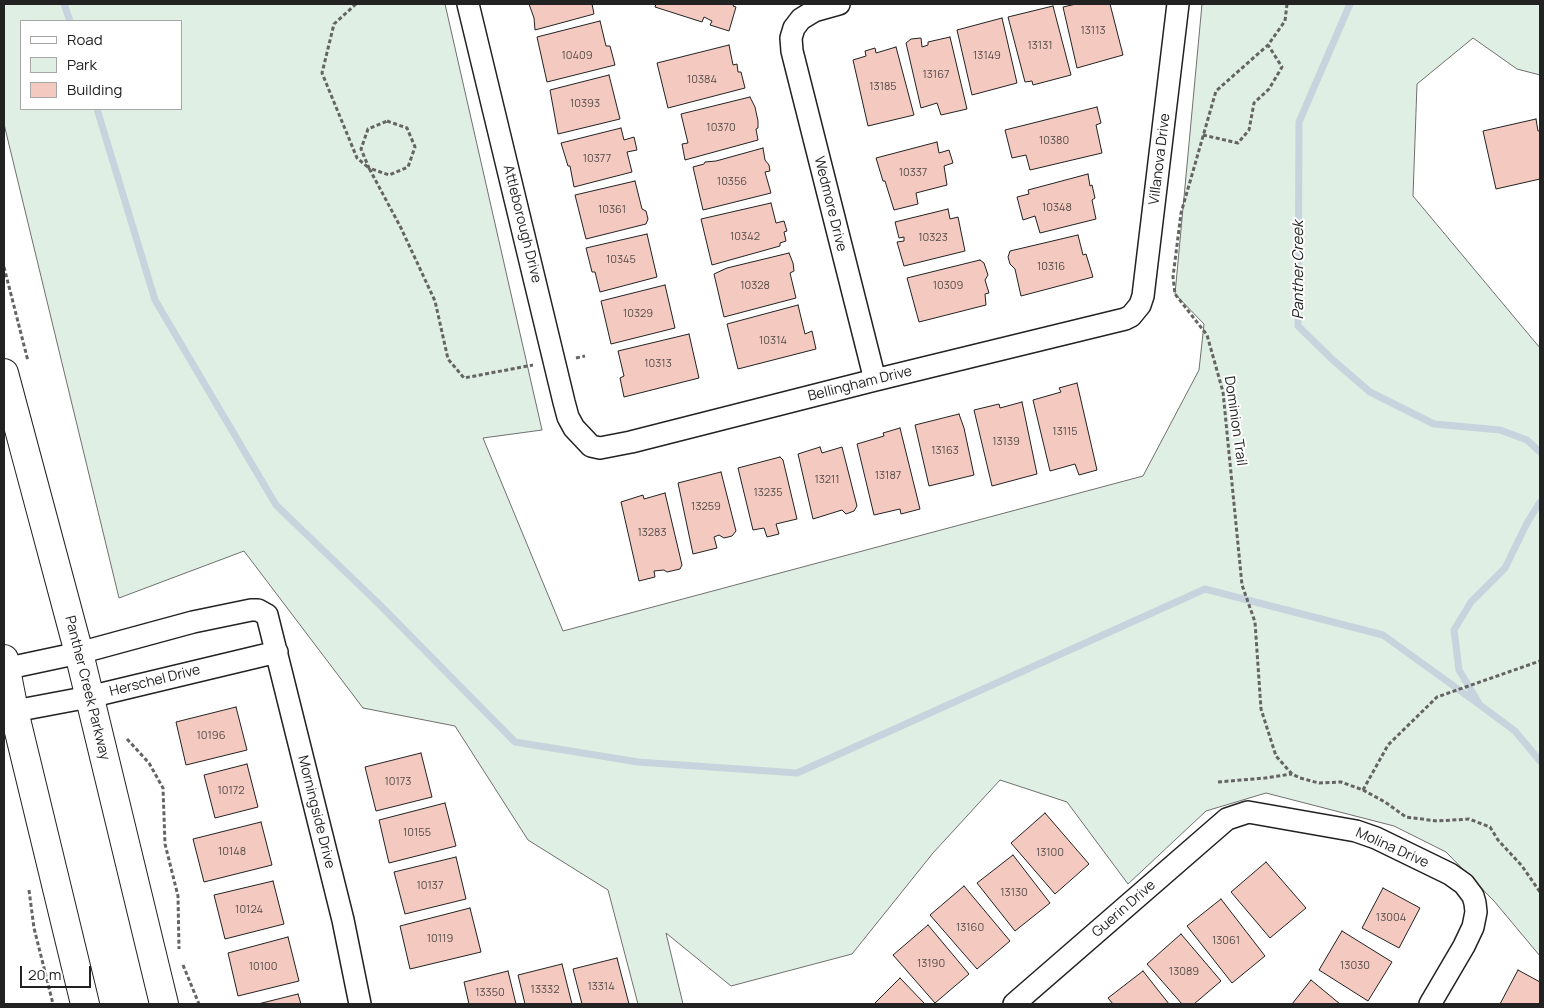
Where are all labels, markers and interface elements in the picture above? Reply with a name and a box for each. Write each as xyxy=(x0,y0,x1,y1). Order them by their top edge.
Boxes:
legend xyxy=(20,20,182,110)
house number: 13113 xyxy=(1080,24,1106,38)
text: Road xyxy=(67,29,103,50)
house number: 13131 xyxy=(1027,39,1053,53)
house number: 10409 xyxy=(561,49,593,63)
house number: 13149 xyxy=(973,49,1001,63)
text: Park xyxy=(67,54,97,75)
house number: 13167 xyxy=(922,68,950,82)
house number: 10384 xyxy=(687,73,717,87)
text: Building xyxy=(67,79,122,100)
house number: 13185 xyxy=(869,80,897,94)
house number: 10393 xyxy=(570,97,600,111)
street label: Villanova Drive xyxy=(1146,112,1174,206)
house number: 10370 xyxy=(706,121,736,135)
house number: 10380 xyxy=(1039,134,1069,148)
house number: 10377 xyxy=(583,152,611,166)
street label: Wedmore Drive xyxy=(810,155,850,253)
street label: Attleborough Drive xyxy=(499,163,545,285)
house number: 10337 xyxy=(899,166,927,180)
house number: 10356 xyxy=(717,175,747,189)
house number: 10348 xyxy=(1042,201,1072,215)
house number: 10361 xyxy=(598,203,626,217)
water label: Panther Creek xyxy=(1290,220,1308,320)
house number: 10342 xyxy=(730,230,760,244)
house number: 10323 xyxy=(918,231,948,245)
house number: 10345 xyxy=(606,253,636,267)
house number: 10316 xyxy=(1037,260,1065,274)
house number: 10328 xyxy=(740,279,770,293)
house number: 10309 xyxy=(933,279,963,293)
house number: 10329 xyxy=(623,307,653,321)
house number: 10314 xyxy=(759,334,787,348)
house number: 10313 xyxy=(644,357,672,371)
street label: Bellingham Drive xyxy=(806,363,914,405)
street label: Dominion Trail xyxy=(1220,375,1250,467)
house number: 13115 xyxy=(1052,425,1078,439)
house number: 13139 xyxy=(992,435,1020,449)
house number: 13163 xyxy=(931,444,959,458)
house number: 13187 xyxy=(875,469,901,483)
house number: 13211 xyxy=(814,473,840,487)
house number: 13235 xyxy=(753,486,783,500)
house number: 13259 xyxy=(691,500,721,514)
house number: 13283 xyxy=(637,526,667,540)
street label: Panther Creek Parkway xyxy=(61,614,113,762)
street label: Herschel Drive xyxy=(108,662,202,700)
house number: 10196 xyxy=(197,729,225,743)
street label: Morningside Drive xyxy=(294,754,338,870)
house number: 10173 xyxy=(385,775,411,789)
house number: 10172 xyxy=(217,784,245,798)
street label: Molina Drive xyxy=(1353,824,1431,872)
house number: 10155 xyxy=(403,826,431,840)
house number: 10148 xyxy=(218,845,246,859)
house number: 13100 xyxy=(1036,846,1064,860)
street label: Guerin Drive xyxy=(1089,877,1159,941)
house number: 10137 xyxy=(417,879,443,893)
house number: 13130 xyxy=(1000,886,1028,900)
house number: 10124 xyxy=(235,903,263,917)
house number: 13004 xyxy=(1376,911,1406,925)
house number: 13160 xyxy=(956,921,984,935)
house number: 10119 xyxy=(427,932,453,946)
house number: 13061 xyxy=(1212,934,1240,948)
scale bar xyxy=(22,956,94,988)
house number: 13190 xyxy=(917,957,945,971)
house number: 13030 xyxy=(1340,959,1370,973)
house number: 10100 xyxy=(249,960,277,974)
text: 20 m xyxy=(28,964,61,985)
house number: 13089 xyxy=(1169,965,1199,979)
house number: 13314 xyxy=(587,980,615,994)
house number: 13332 xyxy=(531,983,559,997)
house number: 13350 xyxy=(475,986,505,1000)

